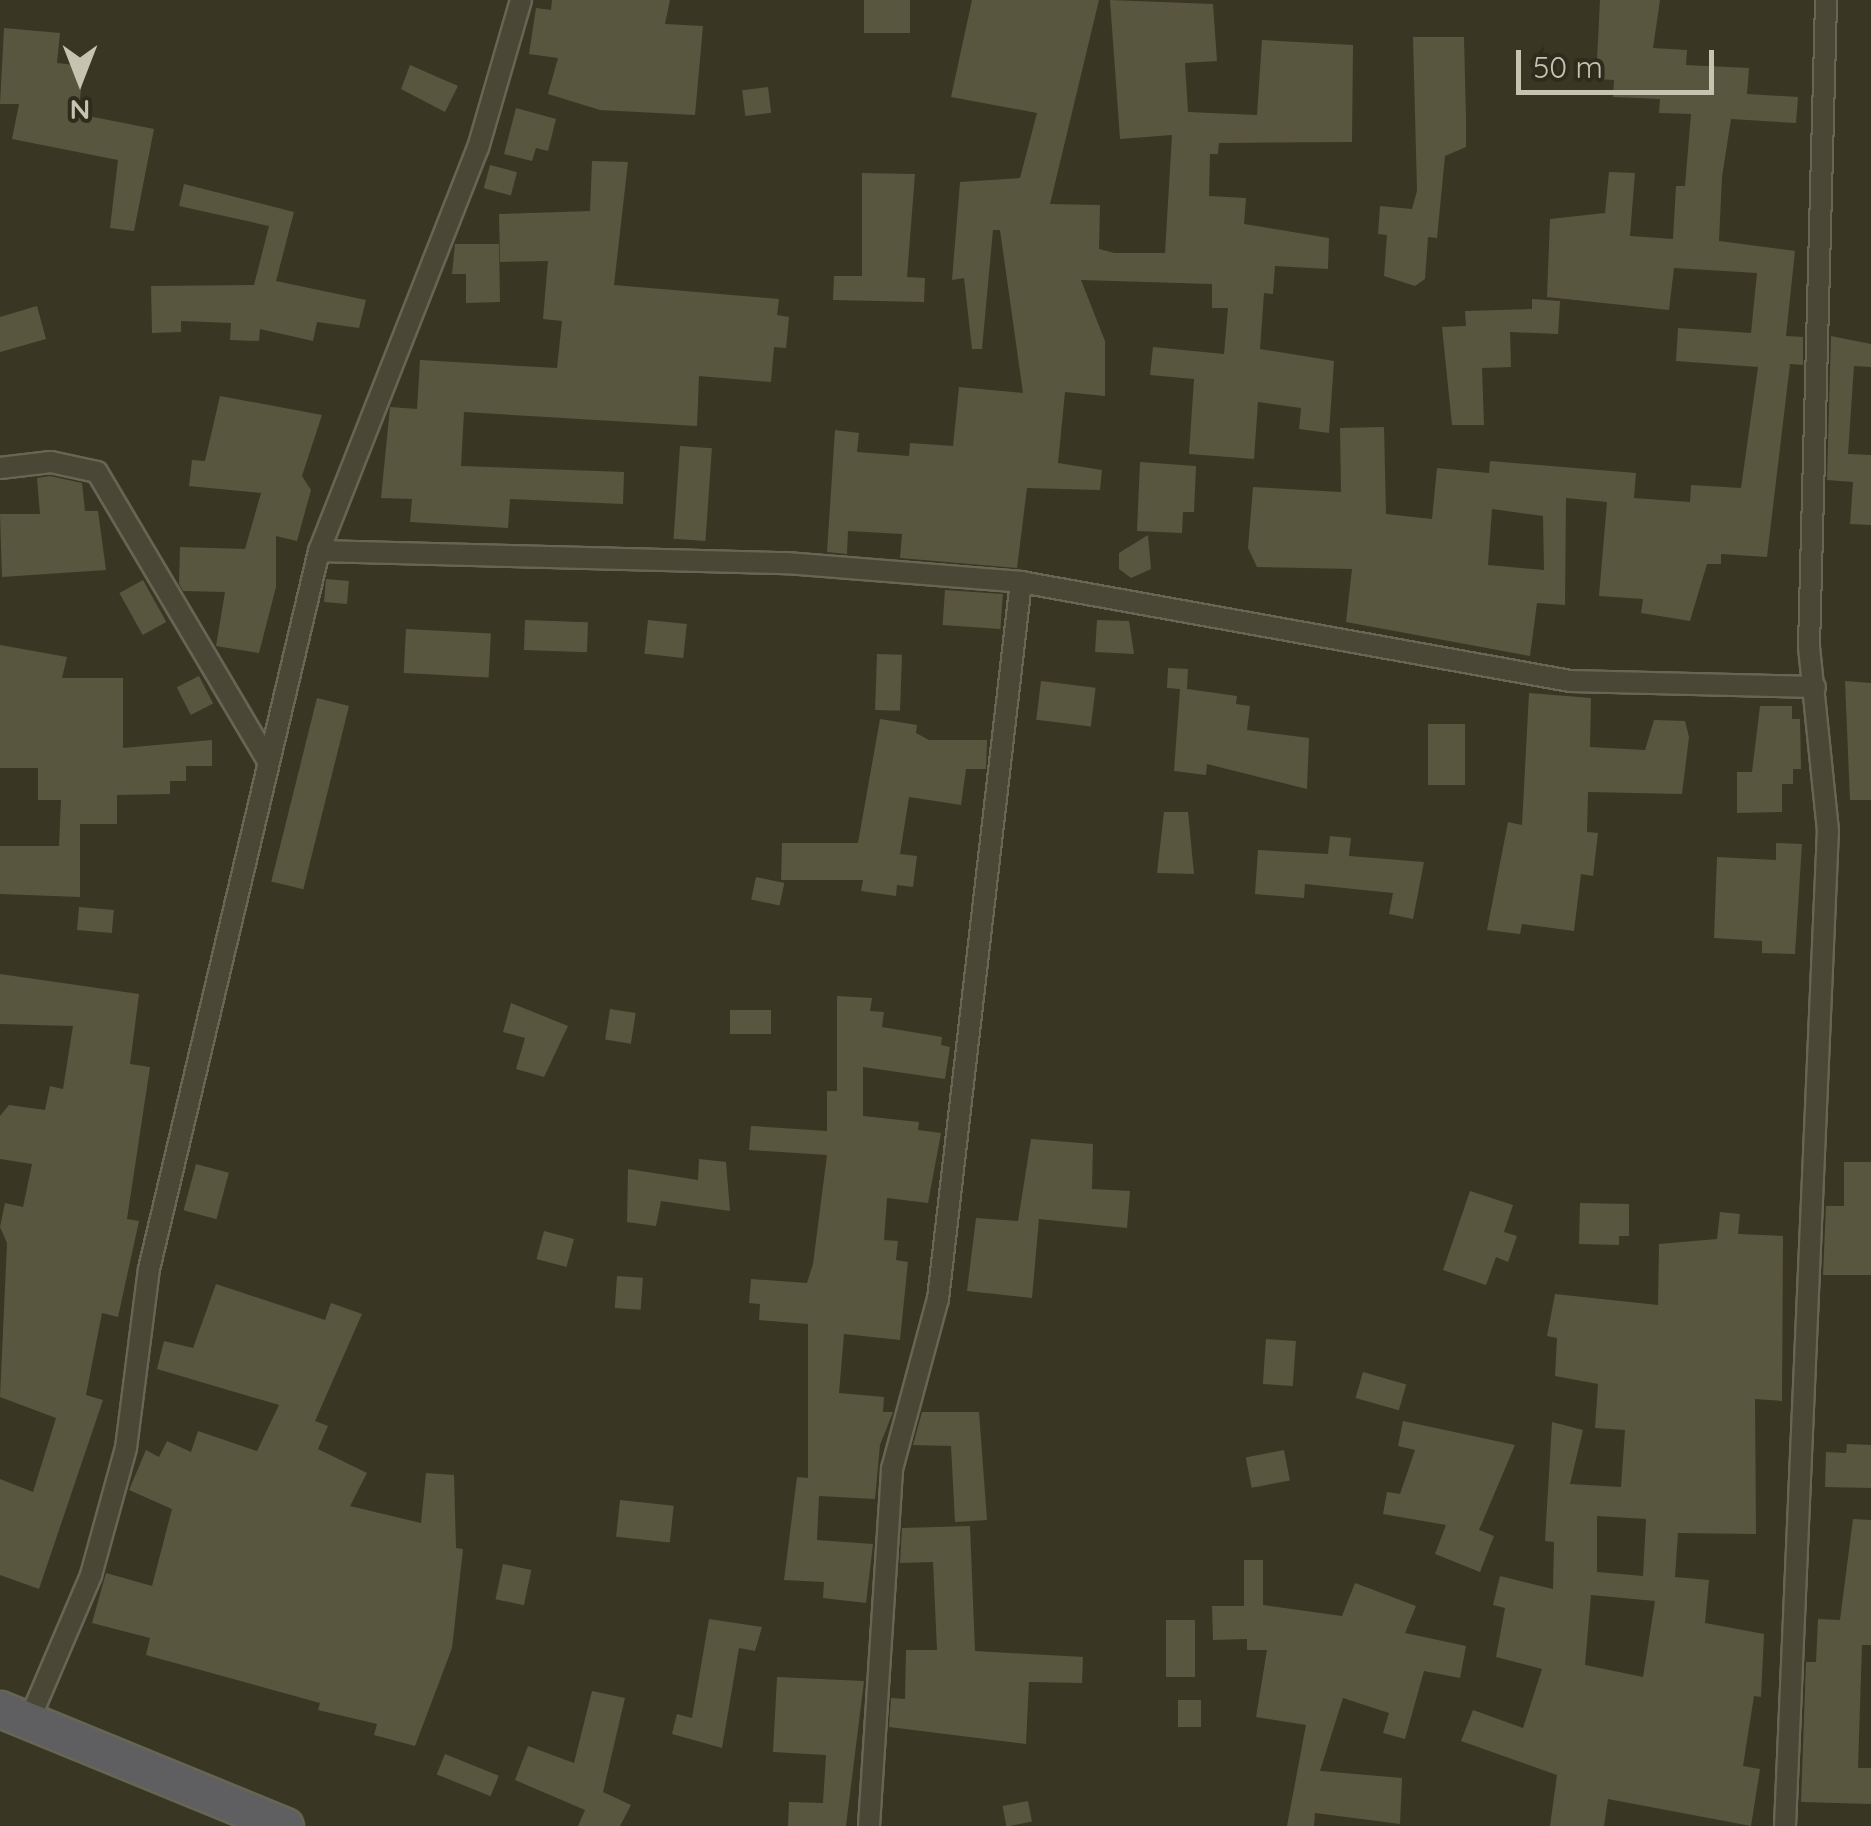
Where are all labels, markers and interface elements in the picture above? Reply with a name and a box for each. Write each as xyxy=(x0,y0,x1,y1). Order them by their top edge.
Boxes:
north arrow xyxy=(30,30,130,130)
scale bar xyxy=(1521,30,1718,92)
text: 50 m xyxy=(1533,48,1603,86)
text: N xyxy=(70,93,90,128)

